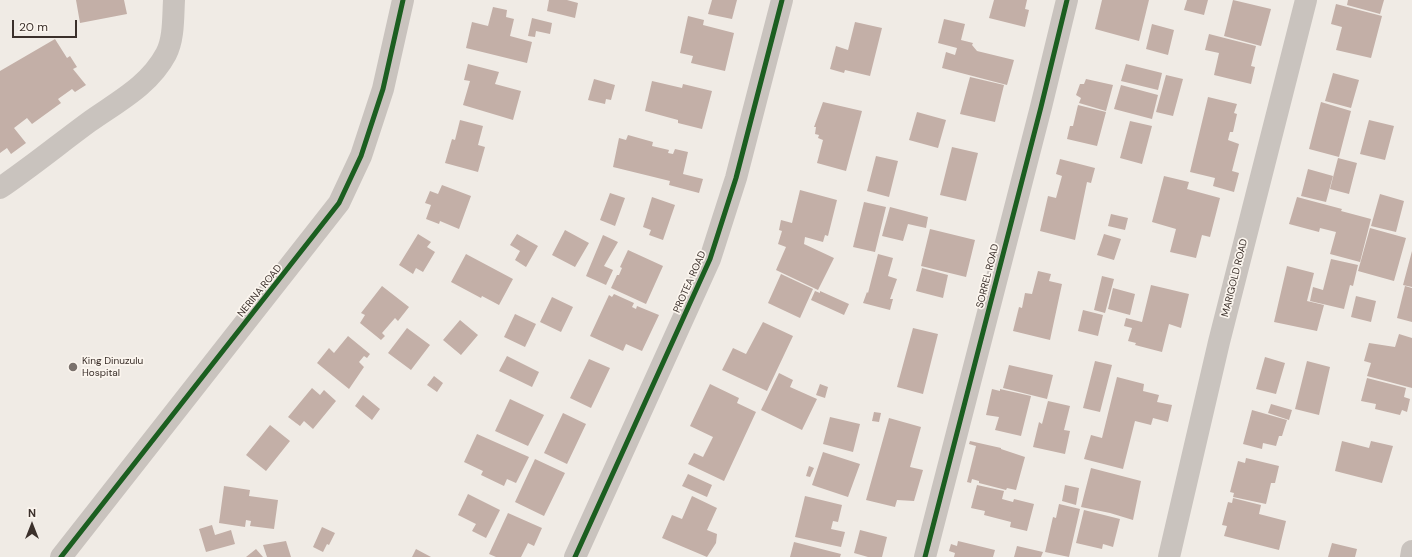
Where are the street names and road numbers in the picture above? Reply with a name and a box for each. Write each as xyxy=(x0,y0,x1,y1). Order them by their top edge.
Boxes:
street label: MARIGOLD ROAD xyxy=(1219,238,1251,318)
street label: SORREL ROAD xyxy=(974,243,1002,309)
street label: PROTEA ROAD xyxy=(671,249,709,315)
street label: NERINA ROAD xyxy=(235,262,285,320)

